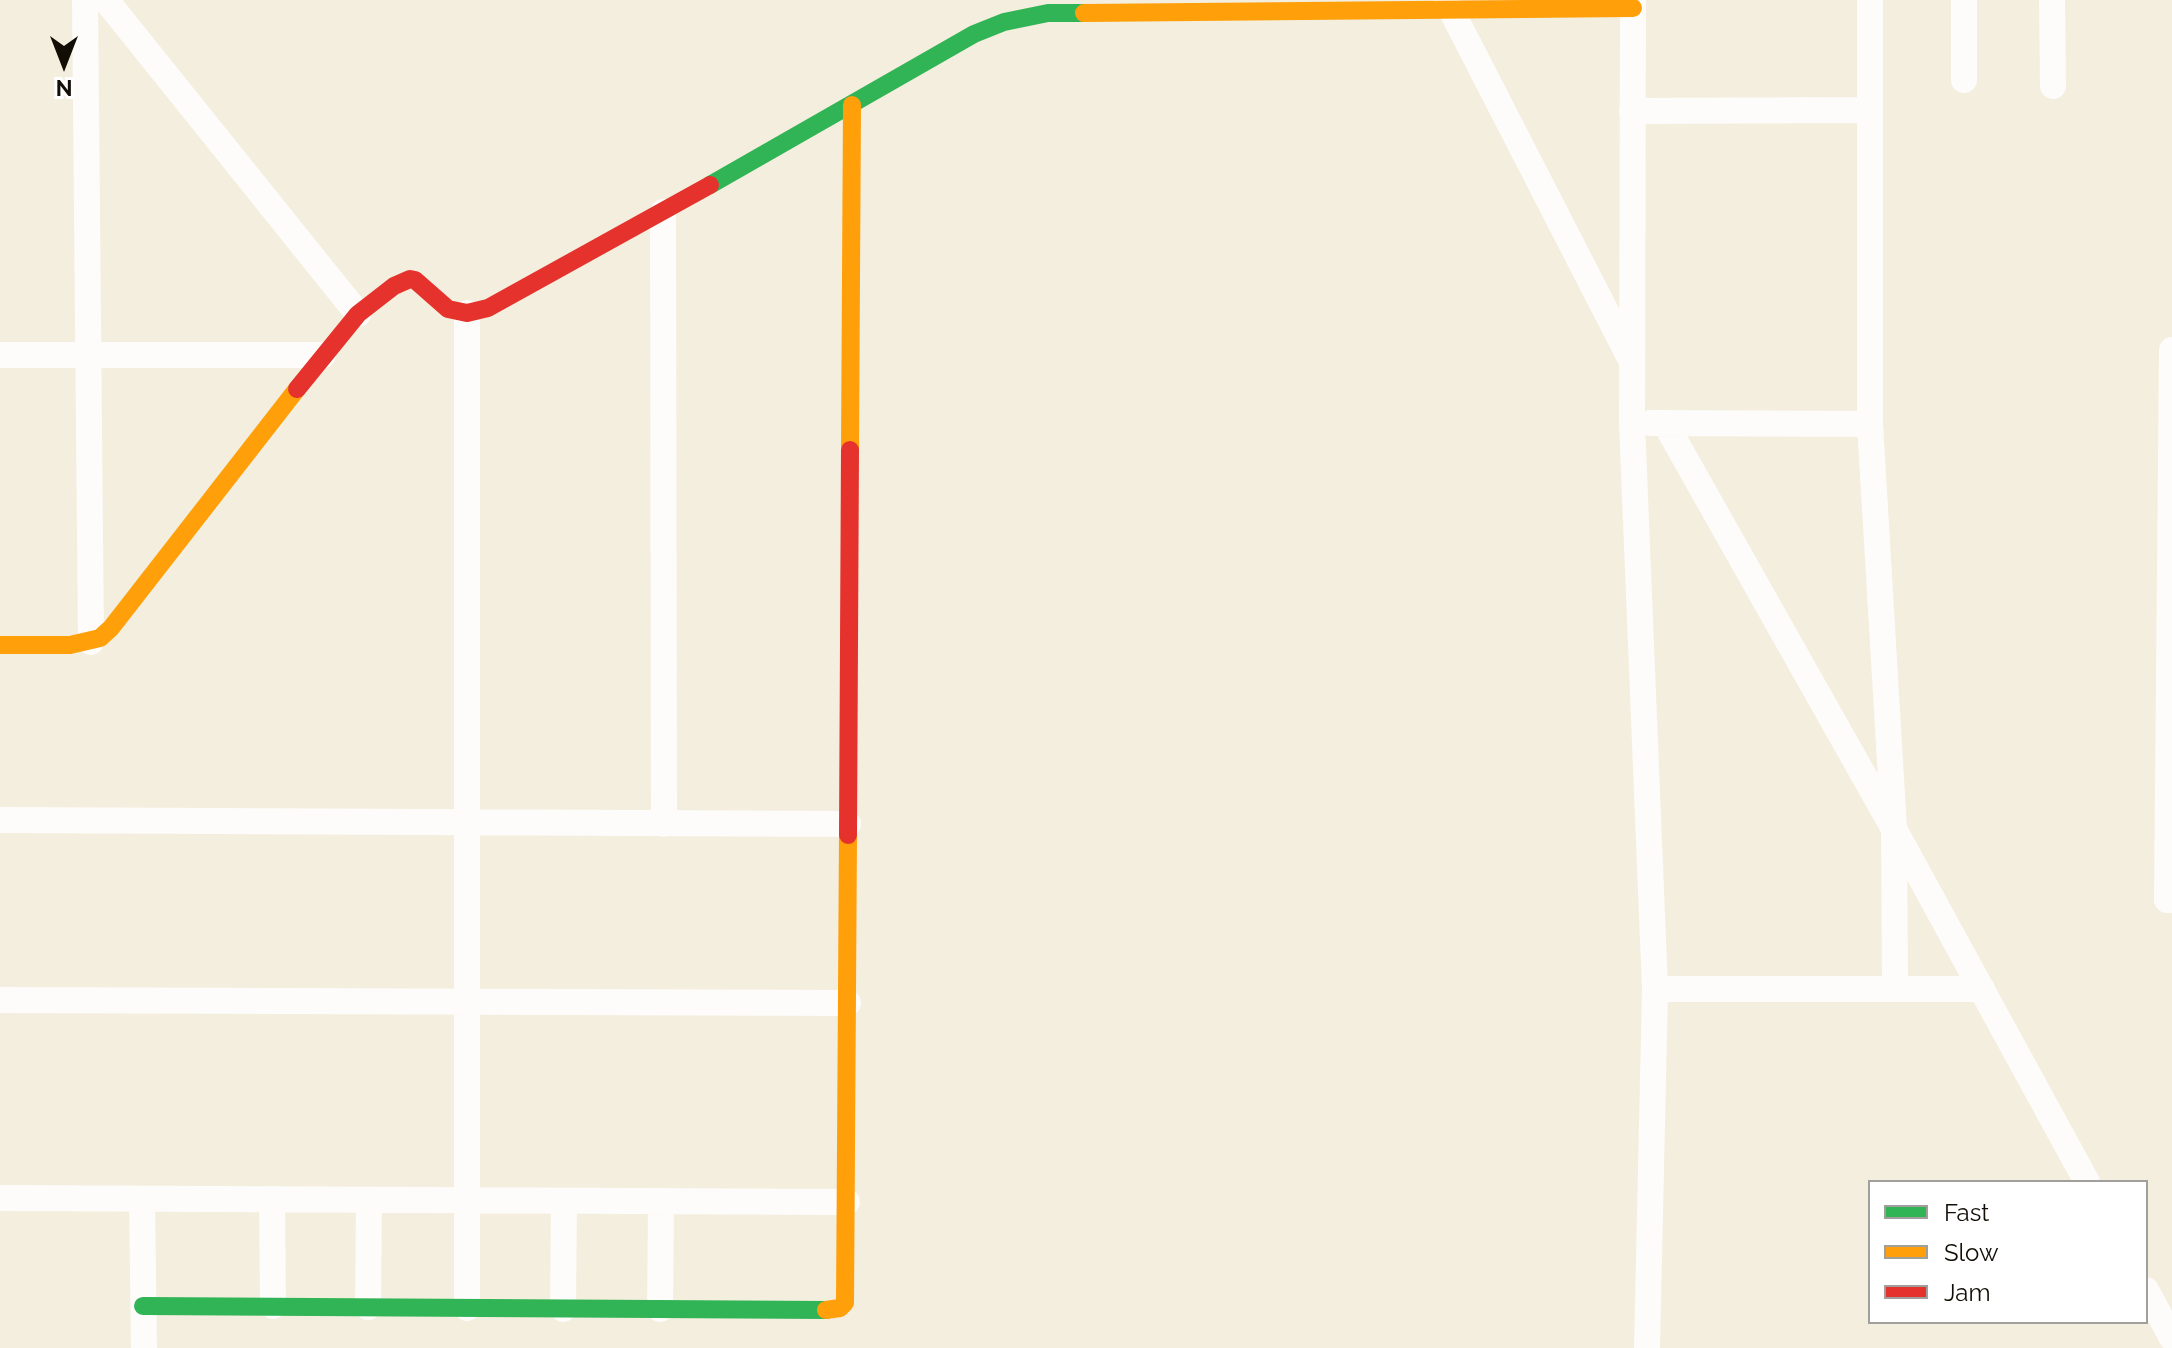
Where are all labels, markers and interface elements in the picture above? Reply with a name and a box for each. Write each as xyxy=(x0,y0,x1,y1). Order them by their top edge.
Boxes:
north arrow xyxy=(24,24,104,104)
text: N xyxy=(56,75,72,101)
legend xyxy=(1868,1180,2148,1324)
text: Fast xyxy=(1944,1198,1989,1227)
text: Slow xyxy=(1944,1238,1998,1267)
text: Jam xyxy=(1944,1278,1990,1307)

